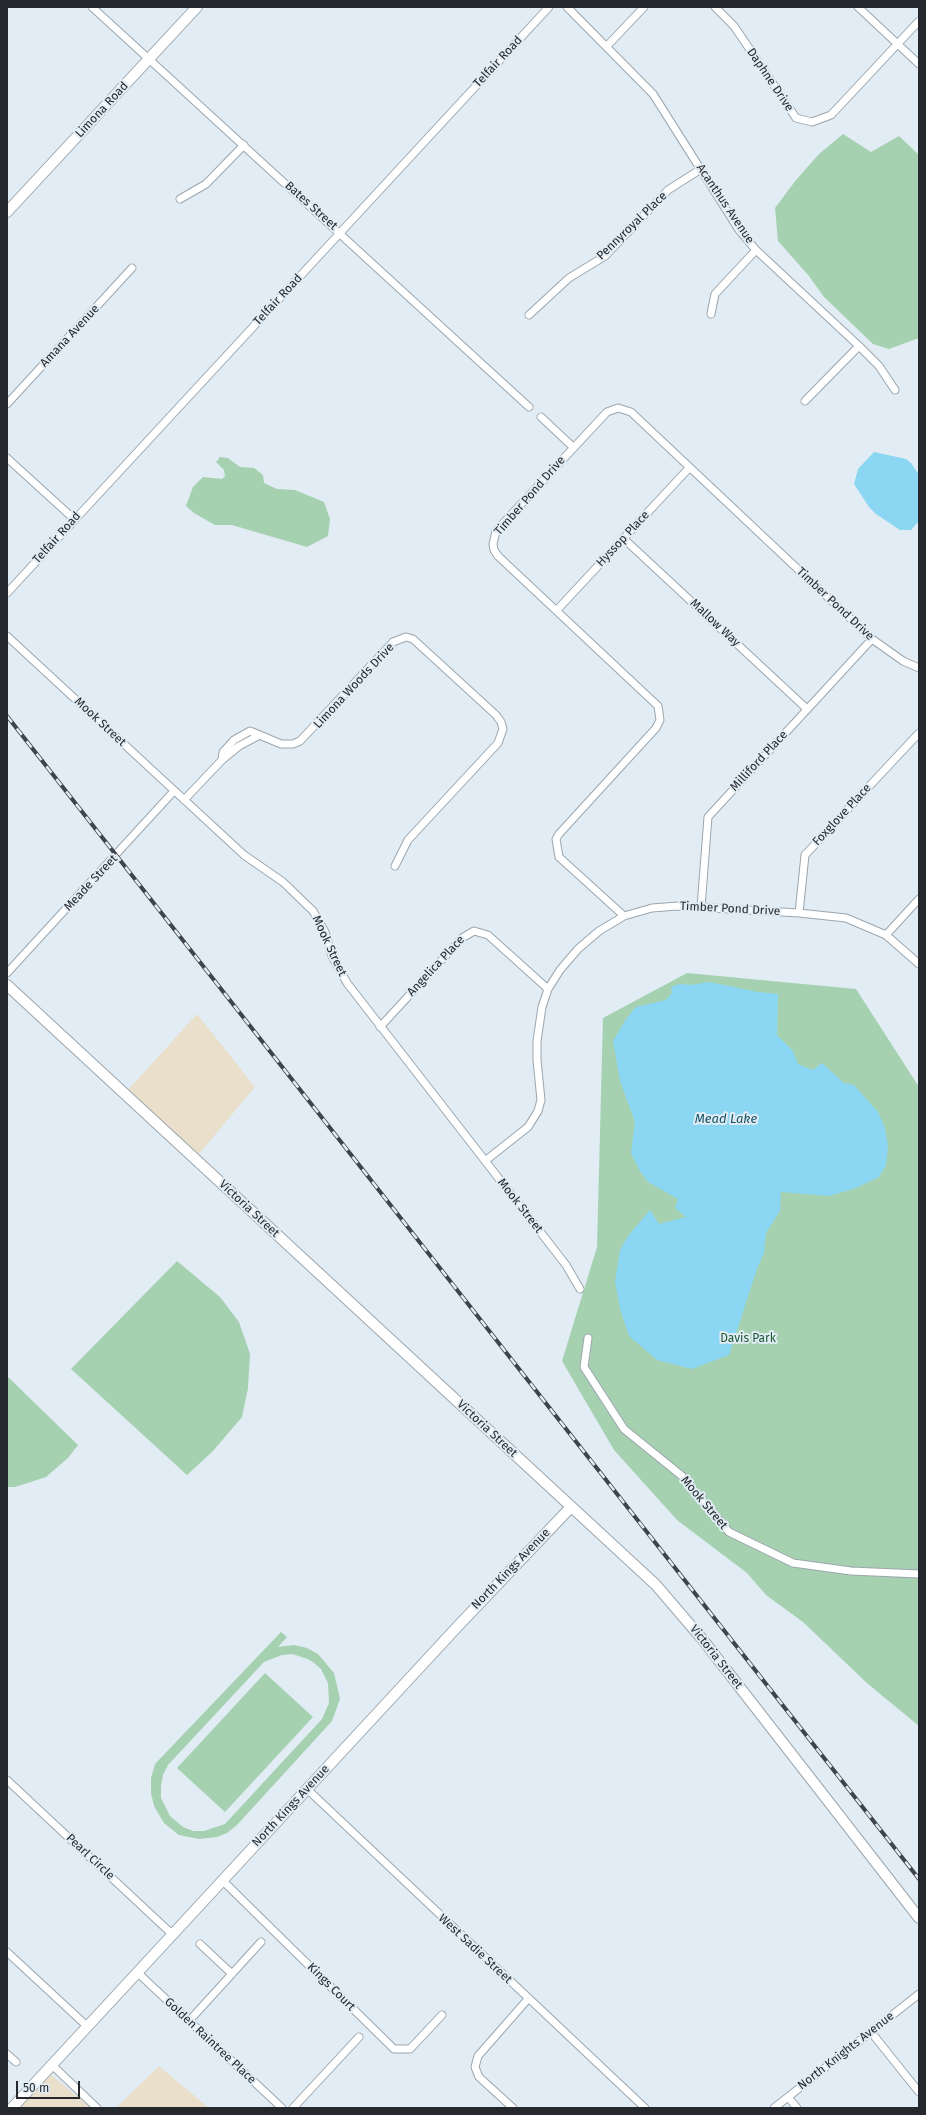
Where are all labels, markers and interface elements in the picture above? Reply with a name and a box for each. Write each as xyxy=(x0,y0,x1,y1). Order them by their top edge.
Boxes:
street label: Telfair Road xyxy=(471,33,525,91)
street label: Daphne Drive xyxy=(744,46,796,114)
street label: Limona Road xyxy=(73,79,131,141)
street label: Acanthus Avenue xyxy=(693,161,757,247)
street label: Bates Street xyxy=(282,179,340,233)
street label: Pennyroyal Place xyxy=(594,189,670,263)
street label: Telfair Road xyxy=(251,271,305,329)
street label: Amana Avenue xyxy=(37,302,103,370)
street label: Timber Pond Drive xyxy=(492,453,568,539)
street label: Hyssop Place xyxy=(593,508,653,570)
street label: Telfair Road xyxy=(30,509,84,567)
street label: Timber Pond Drive xyxy=(793,564,877,644)
street label: Mallow Way xyxy=(687,596,743,650)
street label: Limona Woods Drive xyxy=(311,640,397,732)
street label: Mook Street xyxy=(71,694,129,750)
street label: Milliford Place xyxy=(727,728,791,794)
street label: Foxglove Place xyxy=(810,781,874,849)
street label: Meade Street xyxy=(61,852,121,914)
street label: Timber Pond Drive xyxy=(679,899,781,919)
street label: Mook Street xyxy=(309,913,349,979)
street label: Angelica Place xyxy=(404,933,468,999)
water label: Mead Lake xyxy=(695,1111,757,1127)
street label: Mook Street xyxy=(494,1176,546,1236)
street label: Victoria Street xyxy=(216,1177,282,1241)
park label: Davis Park xyxy=(720,1332,776,1346)
street label: Victoria Street xyxy=(454,1397,520,1461)
street label: Mook Street xyxy=(678,1473,730,1533)
street label: North Kings Avenue xyxy=(469,1526,553,1612)
street label: Victoria Street xyxy=(687,1622,745,1692)
street label: North Kings Avenue xyxy=(249,1762,333,1850)
street label: Pearl Circle xyxy=(63,1831,117,1883)
street label: West Sadie Street xyxy=(435,1911,515,1987)
street label: Kings Court xyxy=(304,1960,358,2014)
street label: Golden Raintree Place xyxy=(161,1995,259,2087)
street label: North Knights Avenue xyxy=(795,2009,897,2093)
scale bar xyxy=(18,2073,82,2099)
text: 50 m xyxy=(23,2081,49,2095)

